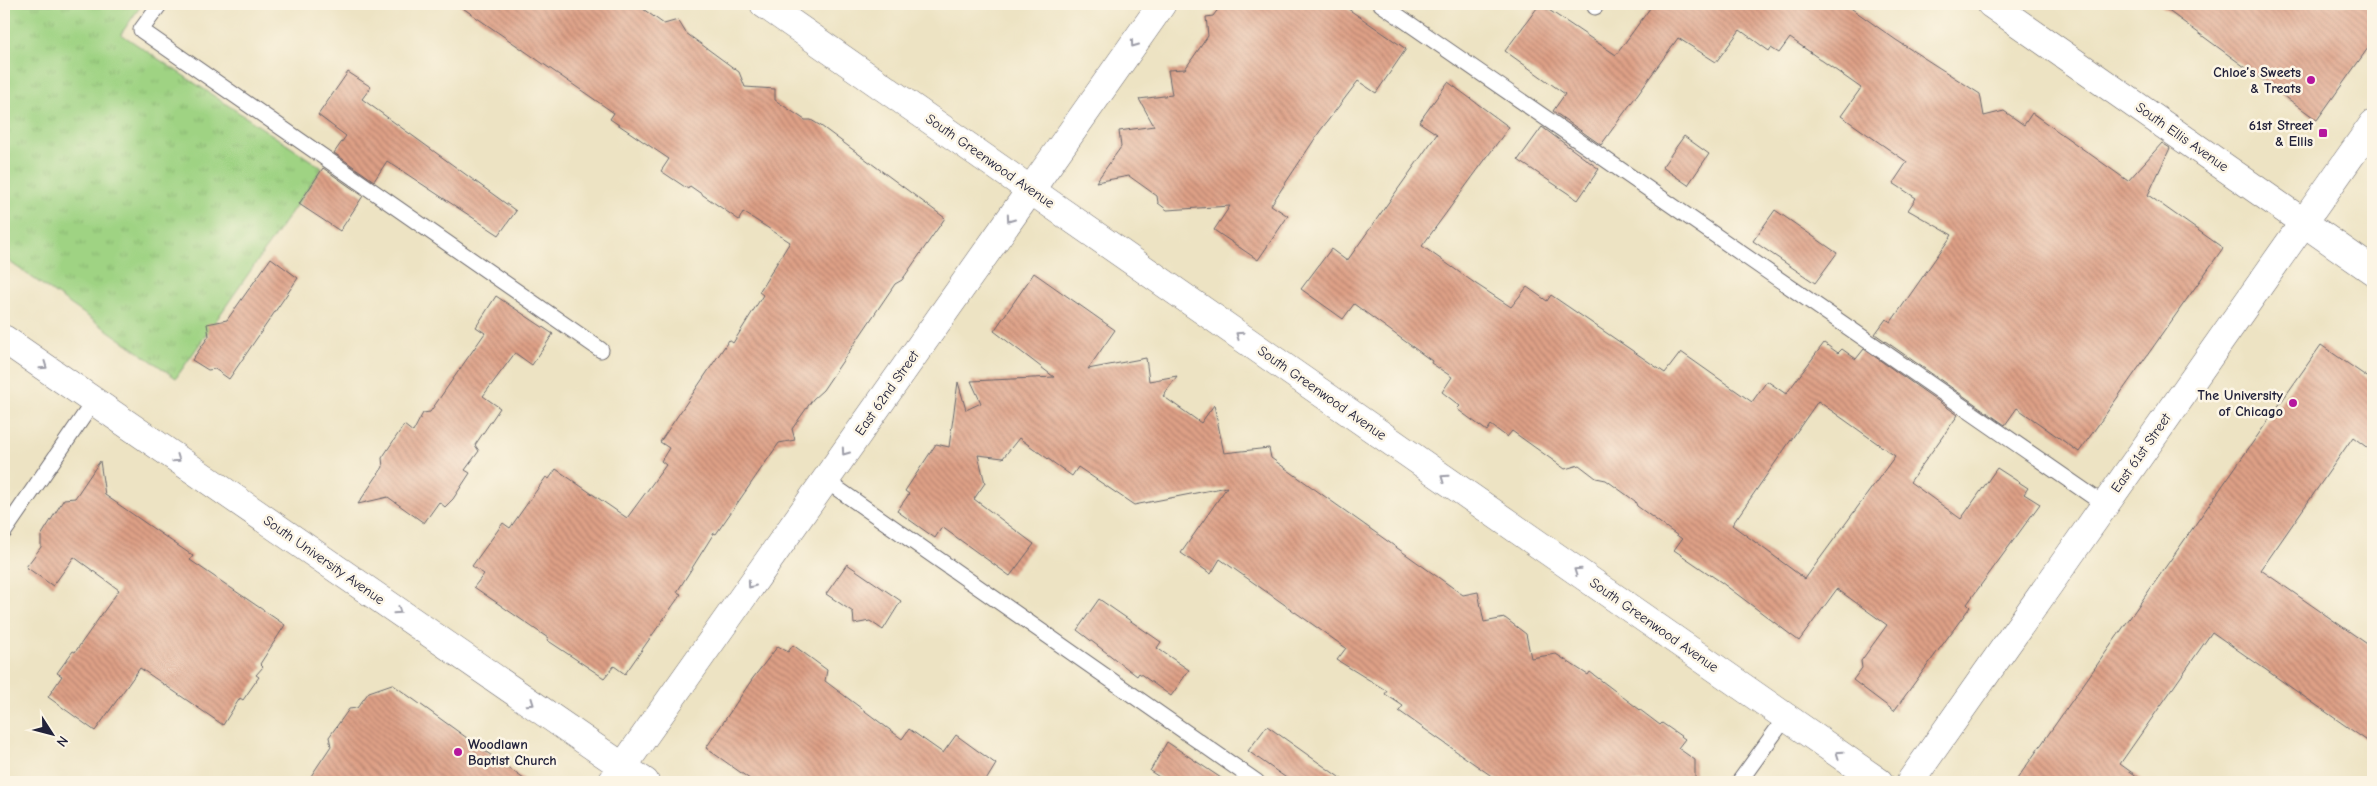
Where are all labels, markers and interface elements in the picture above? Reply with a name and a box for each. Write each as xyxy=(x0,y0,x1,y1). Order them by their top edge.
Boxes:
one-way arrow xyxy=(1131,38,1140,47)
place label: Chloe’s Sweets & Treats xyxy=(2213,64,2301,97)
marker: Chloe’s Sweets & Treats xyxy=(2305,74,2317,86)
street label: South Ellis Avenue xyxy=(2132,99,2232,175)
street label: South Greenwood Avenue xyxy=(922,110,1058,212)
place label: 61st Street & Ellis xyxy=(2249,117,2313,150)
marker: 61st Street & Ellis xyxy=(2317,127,2329,139)
one-way arrow xyxy=(1007,214,1016,223)
one-way arrow xyxy=(1235,332,1244,341)
street label: South Greenwood Avenue xyxy=(1254,342,1390,444)
street label: East 62nd Street xyxy=(851,346,923,439)
one-way arrow xyxy=(38,360,48,369)
place label: The University of Chicago xyxy=(2197,387,2284,420)
marker: The University of Chicago xyxy=(2287,397,2299,409)
street label: East 61st Street xyxy=(2107,409,2175,496)
one-way arrow xyxy=(842,446,851,456)
one-way arrow xyxy=(172,453,181,462)
one-way arrow xyxy=(1440,475,1449,484)
street label: South University Avenue xyxy=(260,512,388,608)
one-way arrow xyxy=(1573,568,1583,577)
street label: South Greenwood Avenue xyxy=(1586,574,1722,676)
one-way arrow xyxy=(748,579,757,588)
one-way arrow xyxy=(392,605,401,614)
one-way arrow xyxy=(526,697,535,706)
north arrow xyxy=(28,708,78,758)
text: N xyxy=(53,733,72,750)
place label: Woodlawn Baptist Church xyxy=(468,736,557,769)
marker: Woodlawn Baptist Church xyxy=(452,746,464,758)
one-way arrow xyxy=(1835,751,1845,760)

